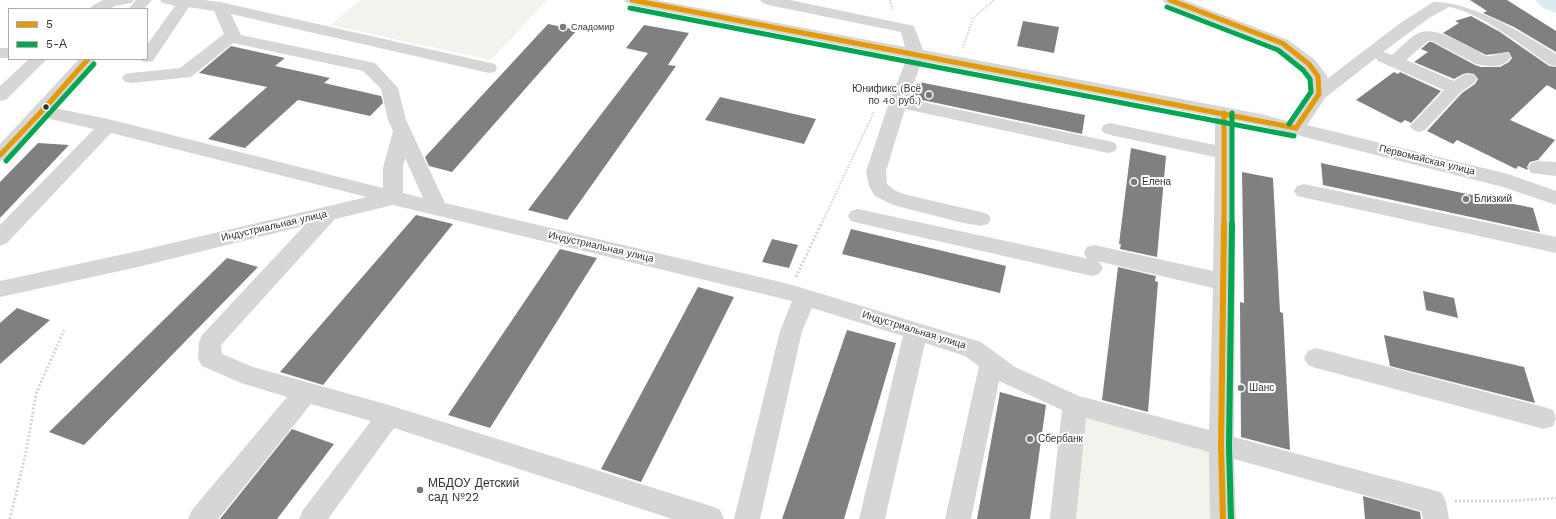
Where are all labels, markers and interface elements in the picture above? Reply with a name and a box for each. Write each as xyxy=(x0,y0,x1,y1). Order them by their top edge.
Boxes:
legend xyxy=(8,8,148,60)
text: 5 xyxy=(46,17,53,31)
marker: Сладомир xyxy=(558,22,568,32)
place label: Сладомир xyxy=(571,22,614,32)
text: 5-А xyxy=(46,37,67,51)
place label: Юнификс (Всё по 40 руб.) xyxy=(852,83,921,106)
marker: Юнификс (Всё по 40 руб.) xyxy=(924,90,934,100)
unlabelled marker xyxy=(41,102,51,112)
street label: Первомайская улица xyxy=(1378,142,1476,178)
place label: Елена xyxy=(1142,176,1171,188)
marker: Елена xyxy=(1129,177,1139,187)
place label: Близкий xyxy=(1474,193,1512,205)
marker: Близкий xyxy=(1461,194,1471,204)
street label: Индустриальная улица xyxy=(220,208,328,244)
street label: Индустриальная улица xyxy=(547,229,655,265)
street label: Индустриальная улица xyxy=(861,308,967,352)
place label: Шанс xyxy=(1249,382,1274,394)
marker: Шанс xyxy=(1236,383,1246,393)
place label: Сбербанк xyxy=(1038,433,1083,445)
marker: Сбербанк xyxy=(1025,434,1035,444)
place label: МБДОУ Детский сад №22 xyxy=(428,476,519,504)
marker: МБДОУ Детский сад №22 xyxy=(415,485,425,495)

